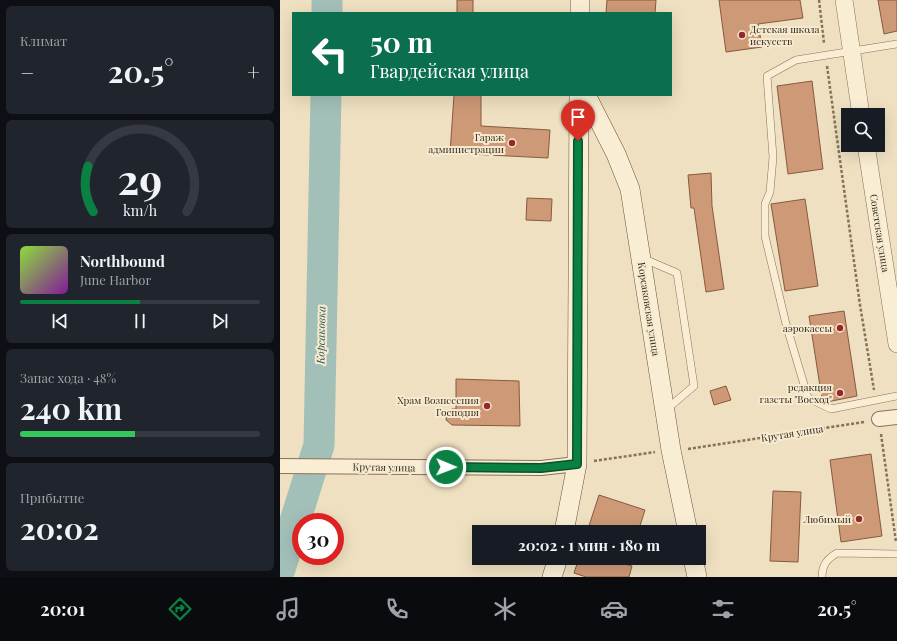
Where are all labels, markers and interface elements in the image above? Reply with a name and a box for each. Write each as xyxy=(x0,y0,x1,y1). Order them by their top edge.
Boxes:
place label: Детская школа искусств xyxy=(750,22,820,48)
text: 50 m xyxy=(370,23,433,60)
icon: left xyxy=(304,28,356,80)
marker: Детская школа искусств xyxy=(737,30,747,40)
text: Климат xyxy=(20,32,67,49)
text: 20.5° xyxy=(108,51,174,91)
text: − xyxy=(20,57,34,87)
text: + xyxy=(247,57,260,87)
text: Гвардейская улица xyxy=(370,59,529,83)
pin xyxy=(561,100,595,141)
icon: arrive xyxy=(567,106,589,128)
map controls xyxy=(841,108,885,152)
button: search xyxy=(841,108,885,152)
place label: Гараж администрации xyxy=(428,130,505,156)
marker: Гараж администрации xyxy=(507,138,517,148)
text: 29 xyxy=(118,150,162,205)
street label: Советская улица xyxy=(867,193,893,273)
text: km/h xyxy=(123,201,158,220)
text: Northbound xyxy=(80,251,165,271)
street label: Корсаковская улица xyxy=(635,261,663,357)
text: June Harbor xyxy=(80,271,151,288)
water label: Корсаковка xyxy=(312,306,329,365)
icon: previous xyxy=(49,310,71,332)
icon: pause xyxy=(129,310,151,332)
icon: next xyxy=(209,310,231,332)
place label: аэрокассы xyxy=(783,321,832,335)
marker: аэрокассы xyxy=(835,323,845,333)
text: Запас хода · 48% xyxy=(20,369,116,386)
place label: редакция газеты "Восход" xyxy=(760,380,833,406)
text: 240 km xyxy=(20,388,122,428)
marker: редакция газеты "Восход" xyxy=(835,388,845,398)
place label: Храм Вознесения Господня xyxy=(397,393,480,419)
marker: Храм Вознесения Господня xyxy=(482,401,492,411)
street label: Крутая улица xyxy=(760,421,824,445)
position arrow xyxy=(425,446,467,488)
street label: Крутая улица xyxy=(352,459,416,475)
text: Прибытие xyxy=(20,489,84,506)
text: 20:02 xyxy=(20,508,99,548)
place label: Любимый xyxy=(802,512,851,526)
speed limit sign: 30 xyxy=(292,513,344,565)
marker: Любимый xyxy=(854,514,864,524)
text: 20:02 · 1 мин · 180 m xyxy=(518,535,660,555)
icon: directions xyxy=(166,595,194,623)
icon: music xyxy=(274,595,302,623)
icon: phone xyxy=(383,595,411,623)
icon: climate xyxy=(491,595,519,623)
icon: car xyxy=(600,595,628,623)
icon: filters xyxy=(709,595,737,623)
text: 20:01 xyxy=(40,597,85,621)
text: 20.5° xyxy=(817,597,857,621)

